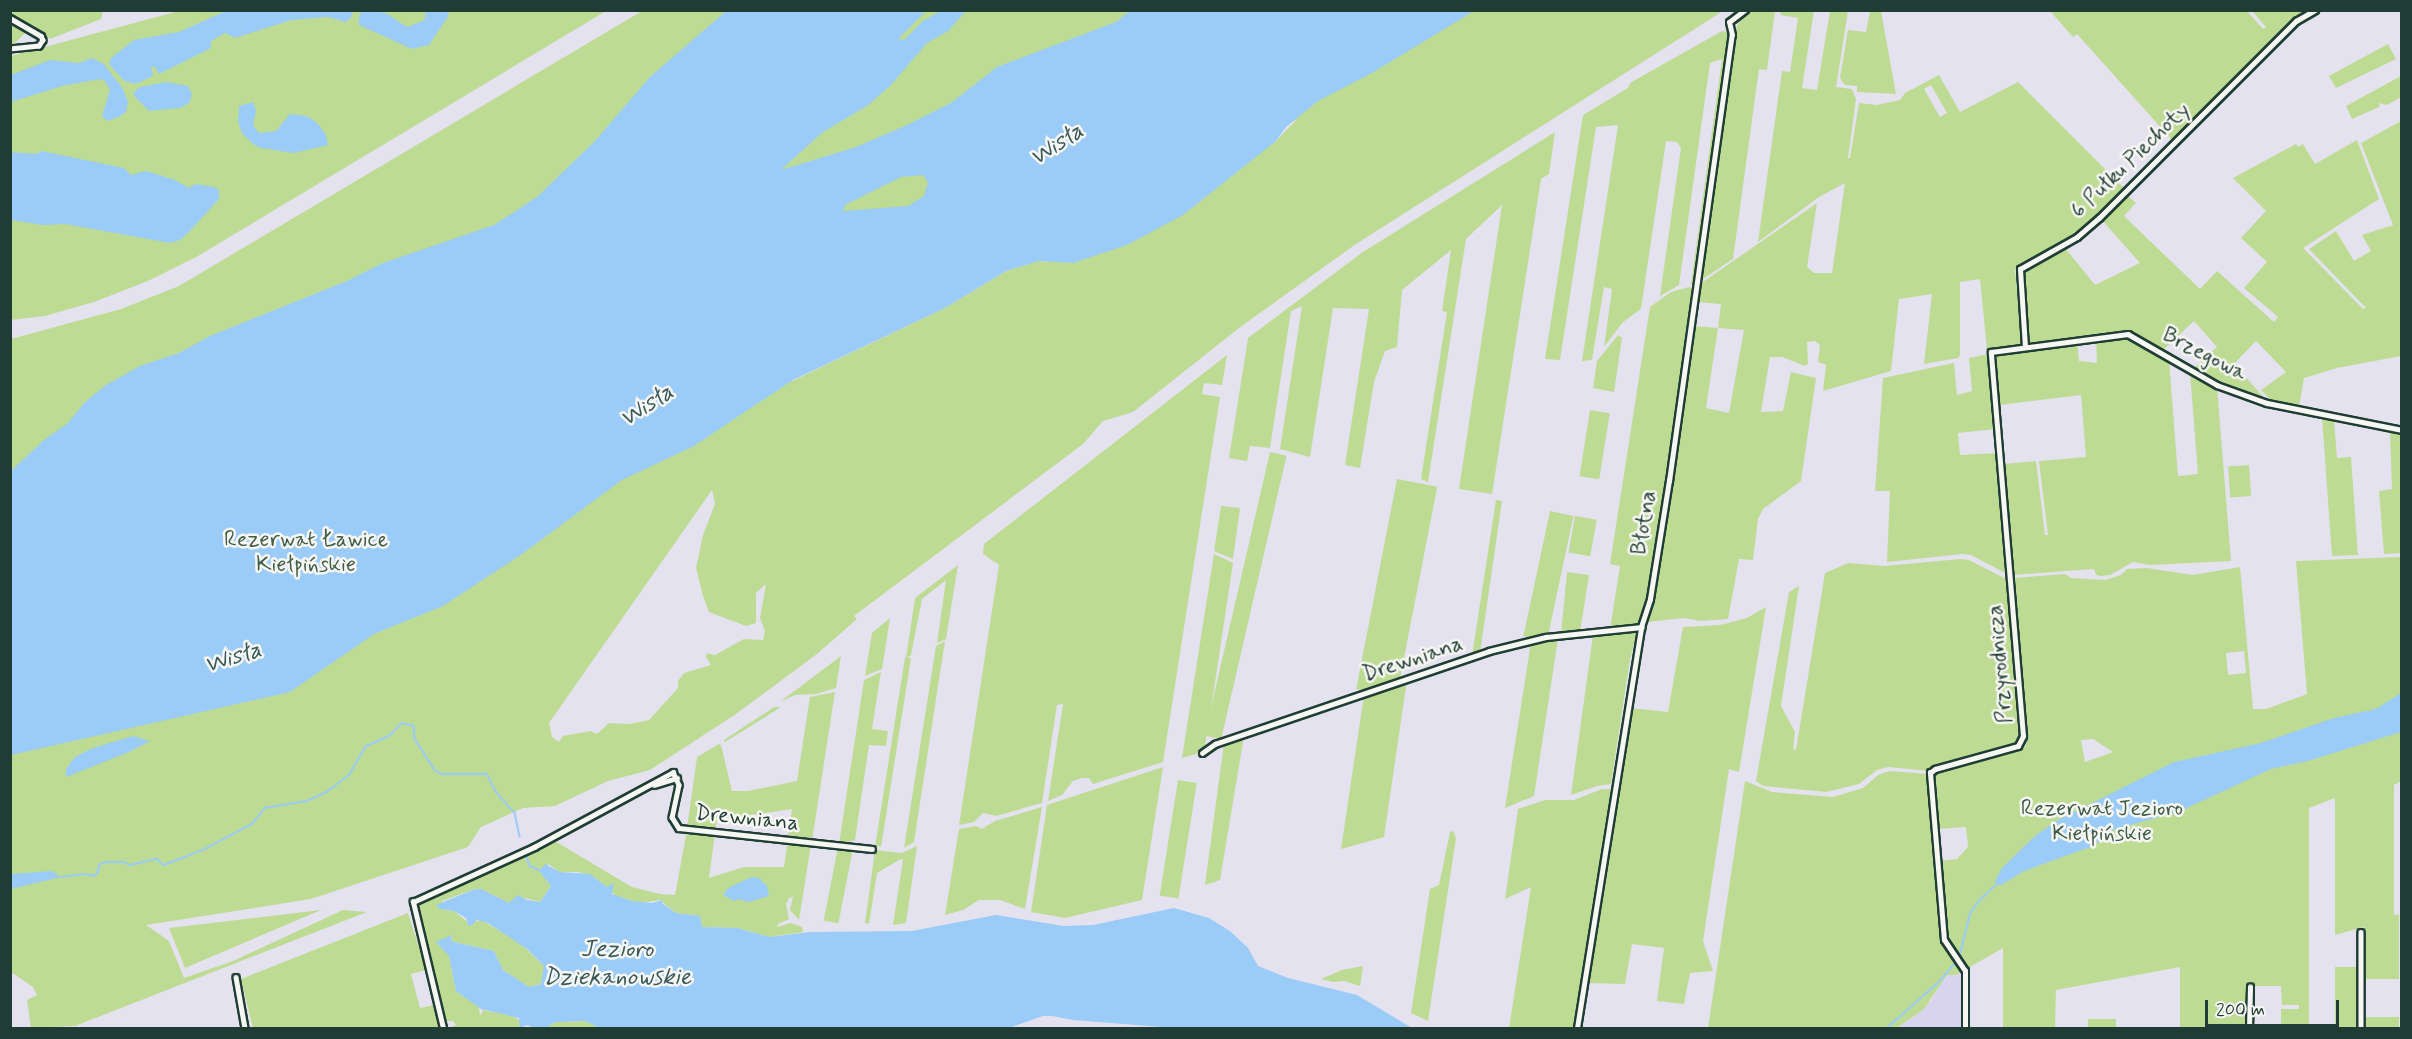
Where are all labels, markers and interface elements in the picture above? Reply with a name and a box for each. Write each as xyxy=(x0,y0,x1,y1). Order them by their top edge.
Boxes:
street label: 6 Pułku Piechoty xyxy=(2066,98,2196,224)
water label: Wisła xyxy=(1025,117,1089,173)
street label: Brzegowa xyxy=(2157,323,2251,387)
water label: Wisła xyxy=(615,378,679,434)
street label: Błotna xyxy=(1627,489,1663,557)
park label: Rezerwat Ławice Kiełpińskie xyxy=(224,527,388,578)
street label: Przyrodnicza xyxy=(1983,604,2019,724)
street label: Drewniana xyxy=(1359,631,1467,689)
water label: Wisła xyxy=(201,636,265,680)
park label: Rezerwat Jezioro Kiełpińskie xyxy=(2020,796,2184,848)
street label: Drewniana xyxy=(694,800,800,838)
water label: Jezioro Dziekanowskie xyxy=(543,936,691,992)
scale bar xyxy=(2208,988,2342,1026)
text: 200 m xyxy=(2216,998,2265,1022)

